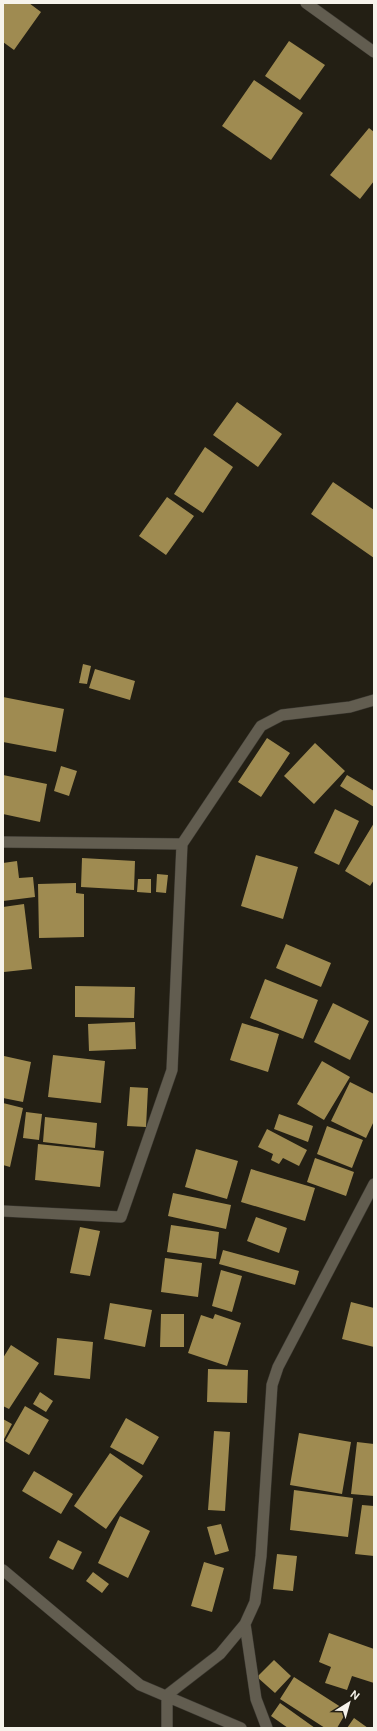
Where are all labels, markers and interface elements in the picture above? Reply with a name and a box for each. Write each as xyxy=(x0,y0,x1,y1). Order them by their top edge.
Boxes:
north arrow xyxy=(329,1683,369,1723)
text: N xyxy=(348,1687,362,1703)

